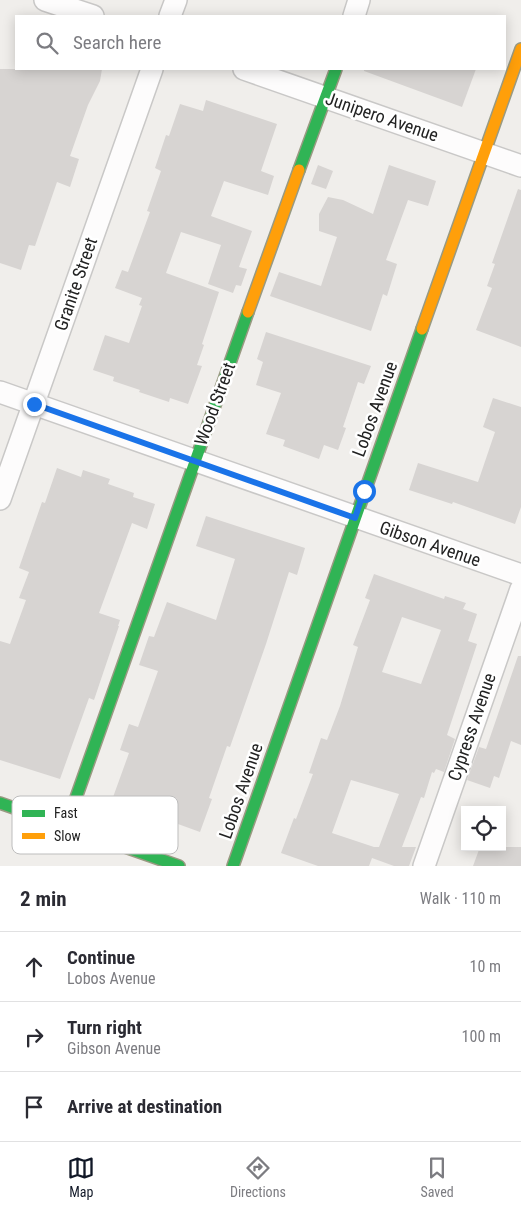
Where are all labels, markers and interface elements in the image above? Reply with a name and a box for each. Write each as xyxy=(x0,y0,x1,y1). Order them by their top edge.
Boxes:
search box xyxy=(15,15,506,70)
icon: search xyxy=(33,29,61,57)
text: Search here xyxy=(73,31,161,54)
street label: Junipero Avenue xyxy=(323,87,441,146)
street label: Granite Street xyxy=(50,234,101,333)
street label: Lobos Avenue xyxy=(348,358,401,459)
street label: Wood Street xyxy=(190,359,239,448)
route end xyxy=(23,393,46,416)
route start xyxy=(353,480,376,503)
street label: Gibson Avenue xyxy=(377,516,483,571)
street label: Cypress Avenue xyxy=(443,670,500,784)
street label: Lobos Avenue xyxy=(214,740,267,841)
legend xyxy=(12,796,178,854)
text: Fast xyxy=(54,805,78,821)
map controls xyxy=(461,806,506,851)
button: locate xyxy=(461,806,506,851)
text: Slow xyxy=(54,828,81,844)
text: 2 min xyxy=(20,887,67,911)
text: Walk · 110 m xyxy=(420,889,501,908)
text: Continue xyxy=(67,946,135,969)
icon: ahead xyxy=(20,953,48,981)
text: 10 m xyxy=(469,957,501,976)
text: Lobos Avenue xyxy=(67,969,156,988)
text: Turn right xyxy=(67,1016,142,1039)
icon: right xyxy=(20,1023,48,1051)
text: 100 m xyxy=(462,1027,501,1046)
text: Gibson Avenue xyxy=(67,1039,161,1058)
icon: arrive xyxy=(20,1093,48,1121)
text: Arrive at destination xyxy=(67,1095,222,1118)
tab: Map xyxy=(67,1154,95,1200)
tab: Directions xyxy=(230,1154,286,1200)
tab: Saved xyxy=(420,1154,454,1200)

